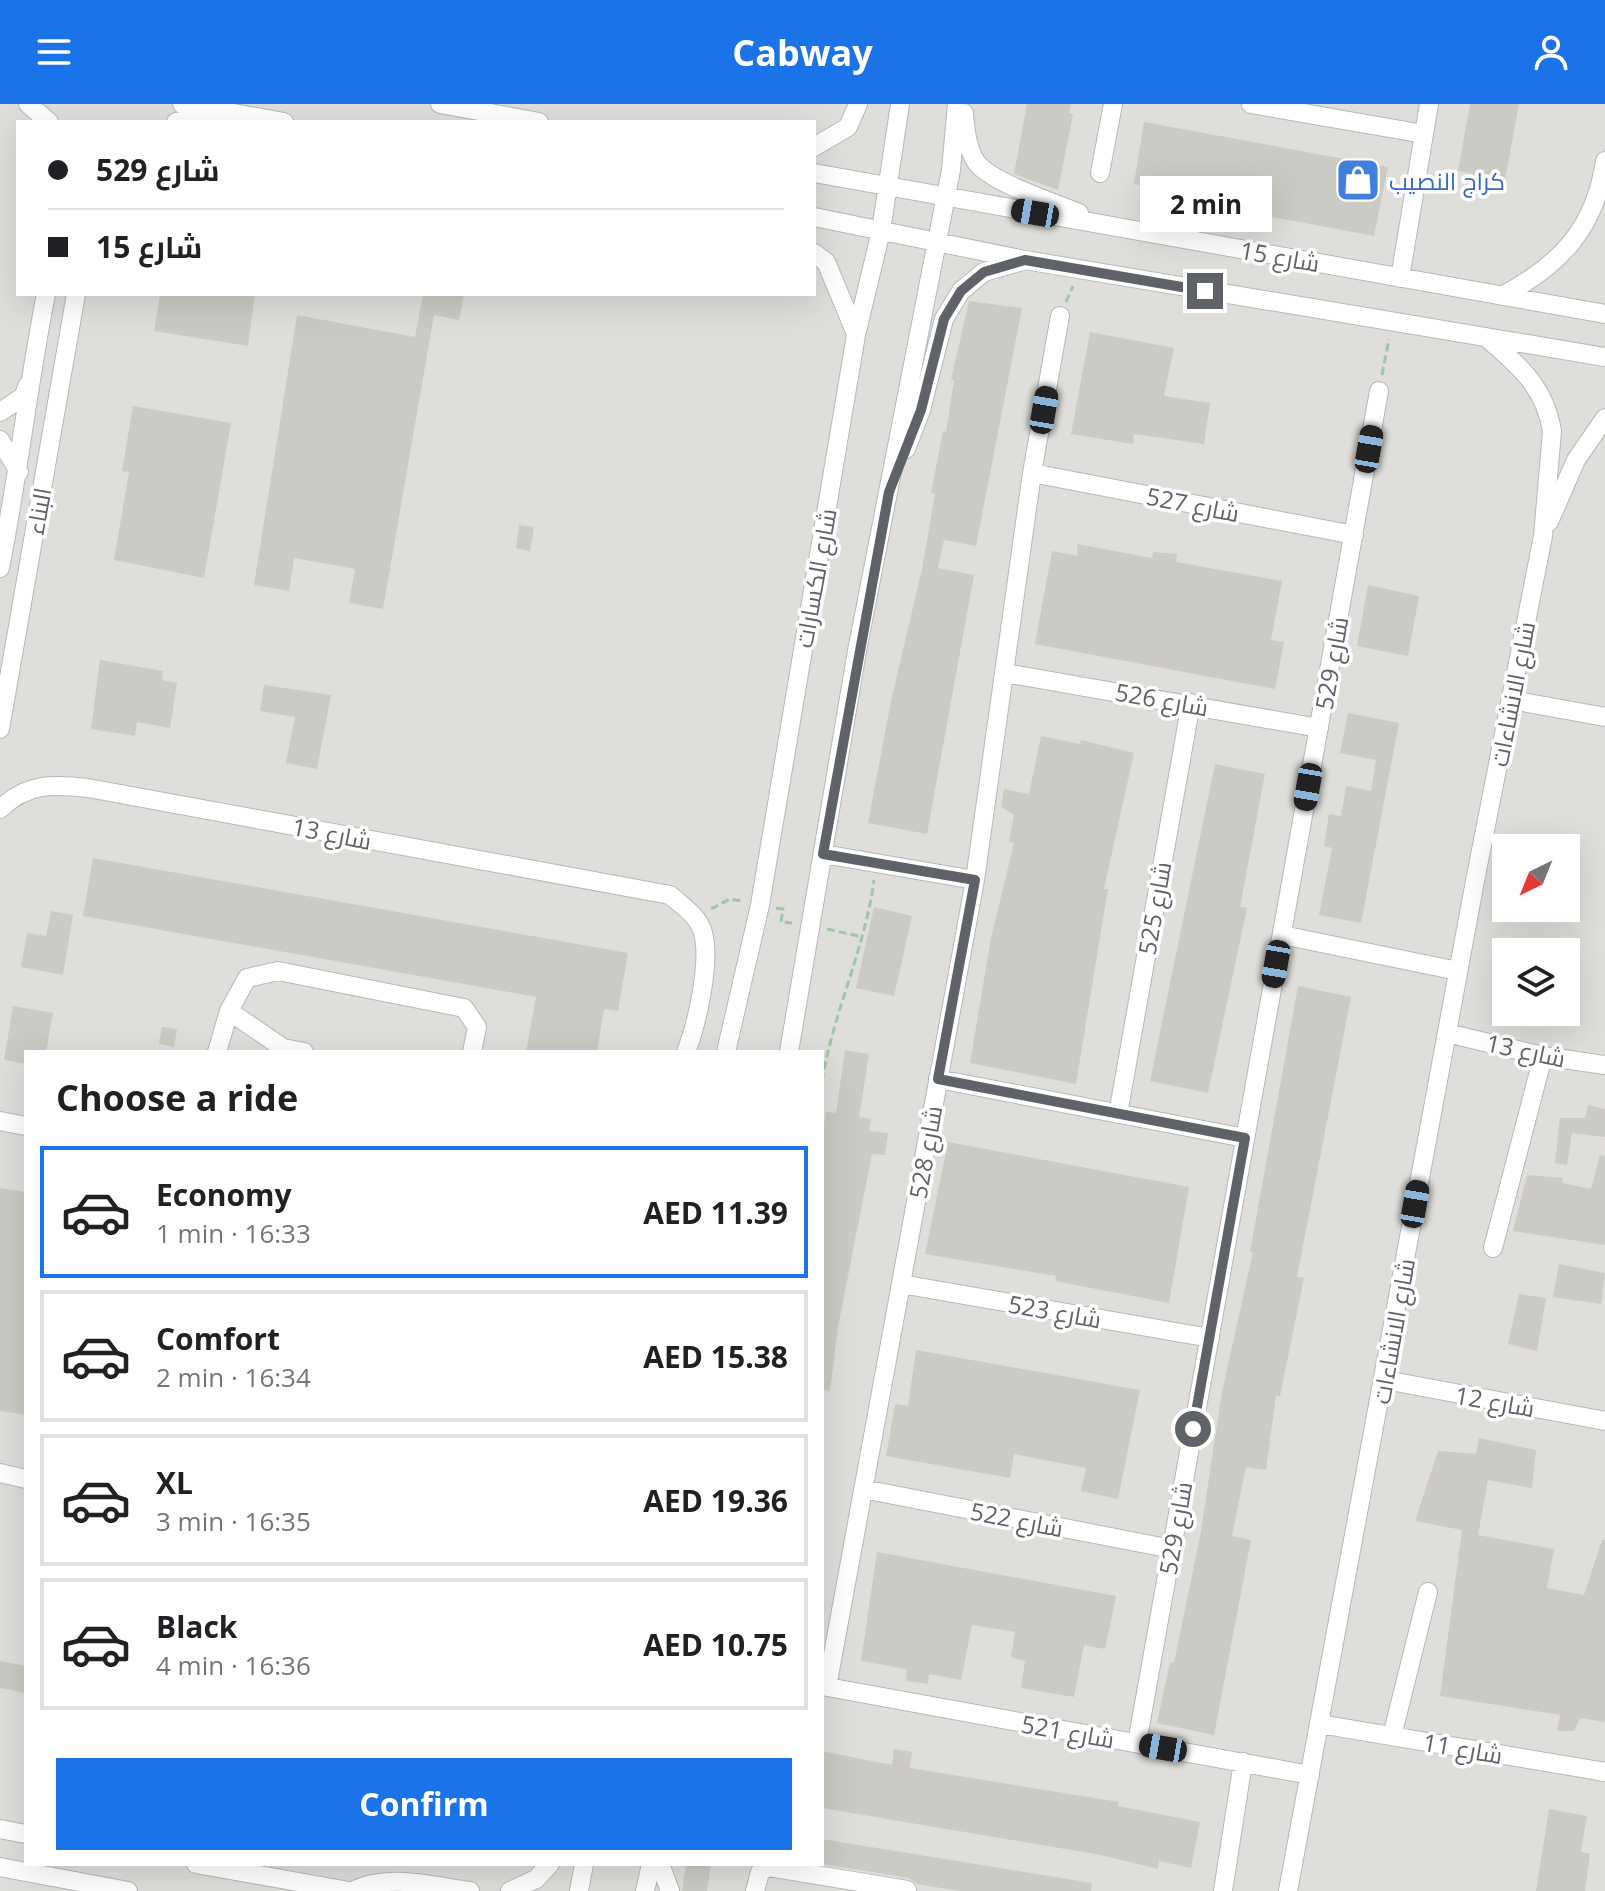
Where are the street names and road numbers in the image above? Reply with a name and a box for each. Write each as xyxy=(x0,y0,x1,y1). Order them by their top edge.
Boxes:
street label: شارع 15 xyxy=(1237,233,1322,280)
street label: شارع 527 xyxy=(1144,479,1242,530)
street label: البناء xyxy=(18,485,58,537)
street label: شارع الكسارات xyxy=(787,506,844,650)
street label: شارع 529 xyxy=(1307,614,1356,712)
street label: شارع الانشاءات xyxy=(1482,619,1543,770)
street label: شارع 526 xyxy=(1113,675,1211,724)
street label: شارع 13 xyxy=(289,809,375,858)
street label: شارع 525 xyxy=(1130,859,1179,957)
street label: شارع 13 xyxy=(1483,1026,1569,1075)
street label: شارع 528 xyxy=(901,1103,950,1201)
street label: شارع الانشاءات xyxy=(1364,1256,1423,1407)
street label: شارع 523 xyxy=(1006,1287,1104,1336)
street label: شارع 12 xyxy=(1452,1378,1537,1425)
street label: شارع 529 xyxy=(1151,1479,1200,1577)
street label: شارع 522 xyxy=(968,1494,1066,1545)
street label: شارع 521 xyxy=(1019,1707,1117,1756)
street label: شارع 11 xyxy=(1420,1725,1505,1772)

